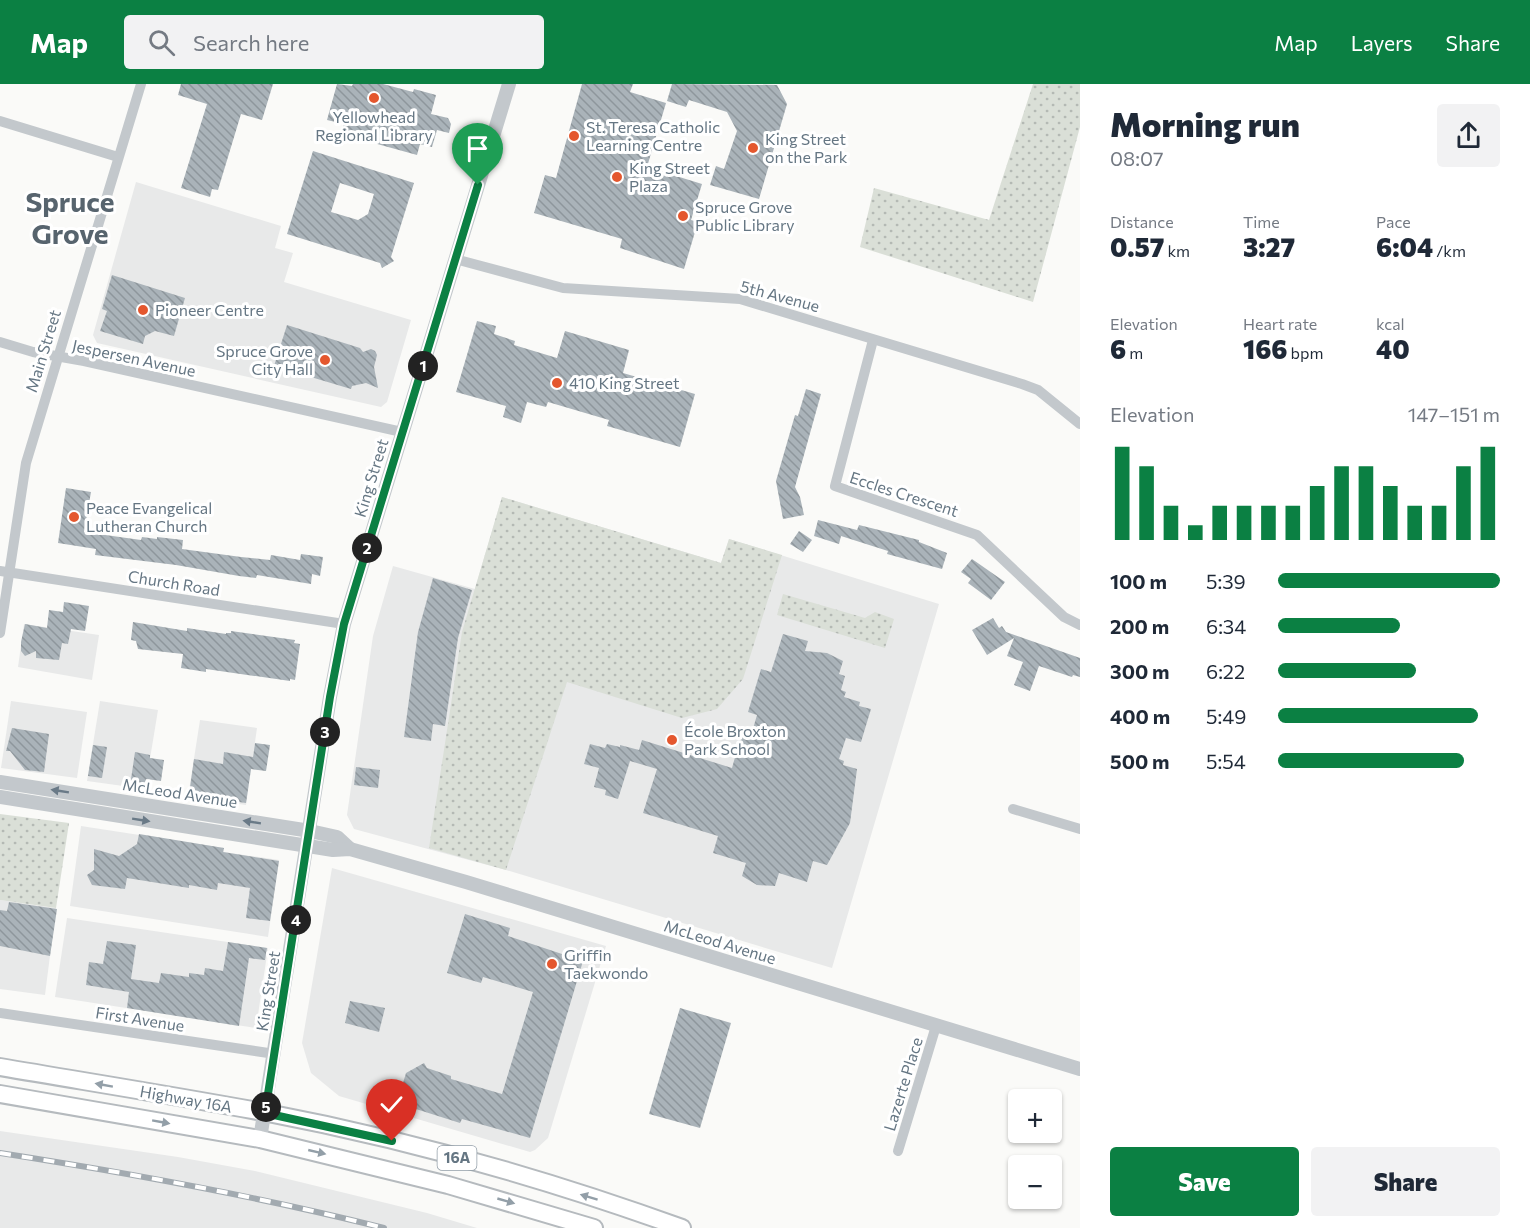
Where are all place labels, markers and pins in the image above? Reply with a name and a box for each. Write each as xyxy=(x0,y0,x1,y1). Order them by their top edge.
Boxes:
marker: Yellowhead Regional Library xyxy=(367,91,381,105)
place label: Yellowhead Regional Library xyxy=(315,107,433,144)
place label: St. Teresa Catholic Learning Centre xyxy=(586,117,720,154)
pin xyxy=(452,123,503,185)
marker: St. Teresa Catholic Learning Centre xyxy=(567,129,581,143)
place label: King Street on the Park xyxy=(765,129,848,166)
marker: King Street on the Park xyxy=(746,141,760,155)
place label: King Street Plaza xyxy=(629,158,710,195)
marker: King Street Plaza xyxy=(610,170,624,184)
place label: Spruce Grove Public Library xyxy=(695,197,795,234)
marker: Spruce Grove Public Library xyxy=(676,209,690,223)
place label: Pioneer Centre xyxy=(155,300,264,319)
marker: Pioneer Centre xyxy=(136,303,150,317)
place label: Spruce Grove City Hall xyxy=(216,341,313,378)
pin: 1 xyxy=(408,351,438,381)
marker: Spruce Grove City Hall xyxy=(318,353,332,367)
place label: 410 King Street xyxy=(569,373,680,392)
marker: 410 King Street xyxy=(550,376,564,390)
place label: Peace Evangelical Lutheran Church xyxy=(86,498,212,535)
marker: Peace Evangelical Lutheran Church xyxy=(67,510,81,524)
pin: 2 xyxy=(352,533,382,563)
pin: 3 xyxy=(310,717,340,747)
place label: École Broxton Park School xyxy=(684,721,786,758)
marker: École Broxton Park School xyxy=(665,733,679,747)
pin: 4 xyxy=(281,905,311,935)
place label: Griffin Taekwondo xyxy=(564,945,648,982)
marker: Griffin Taekwondo xyxy=(545,957,559,971)
pin xyxy=(366,1079,417,1141)
pin: 5 xyxy=(251,1092,281,1122)

